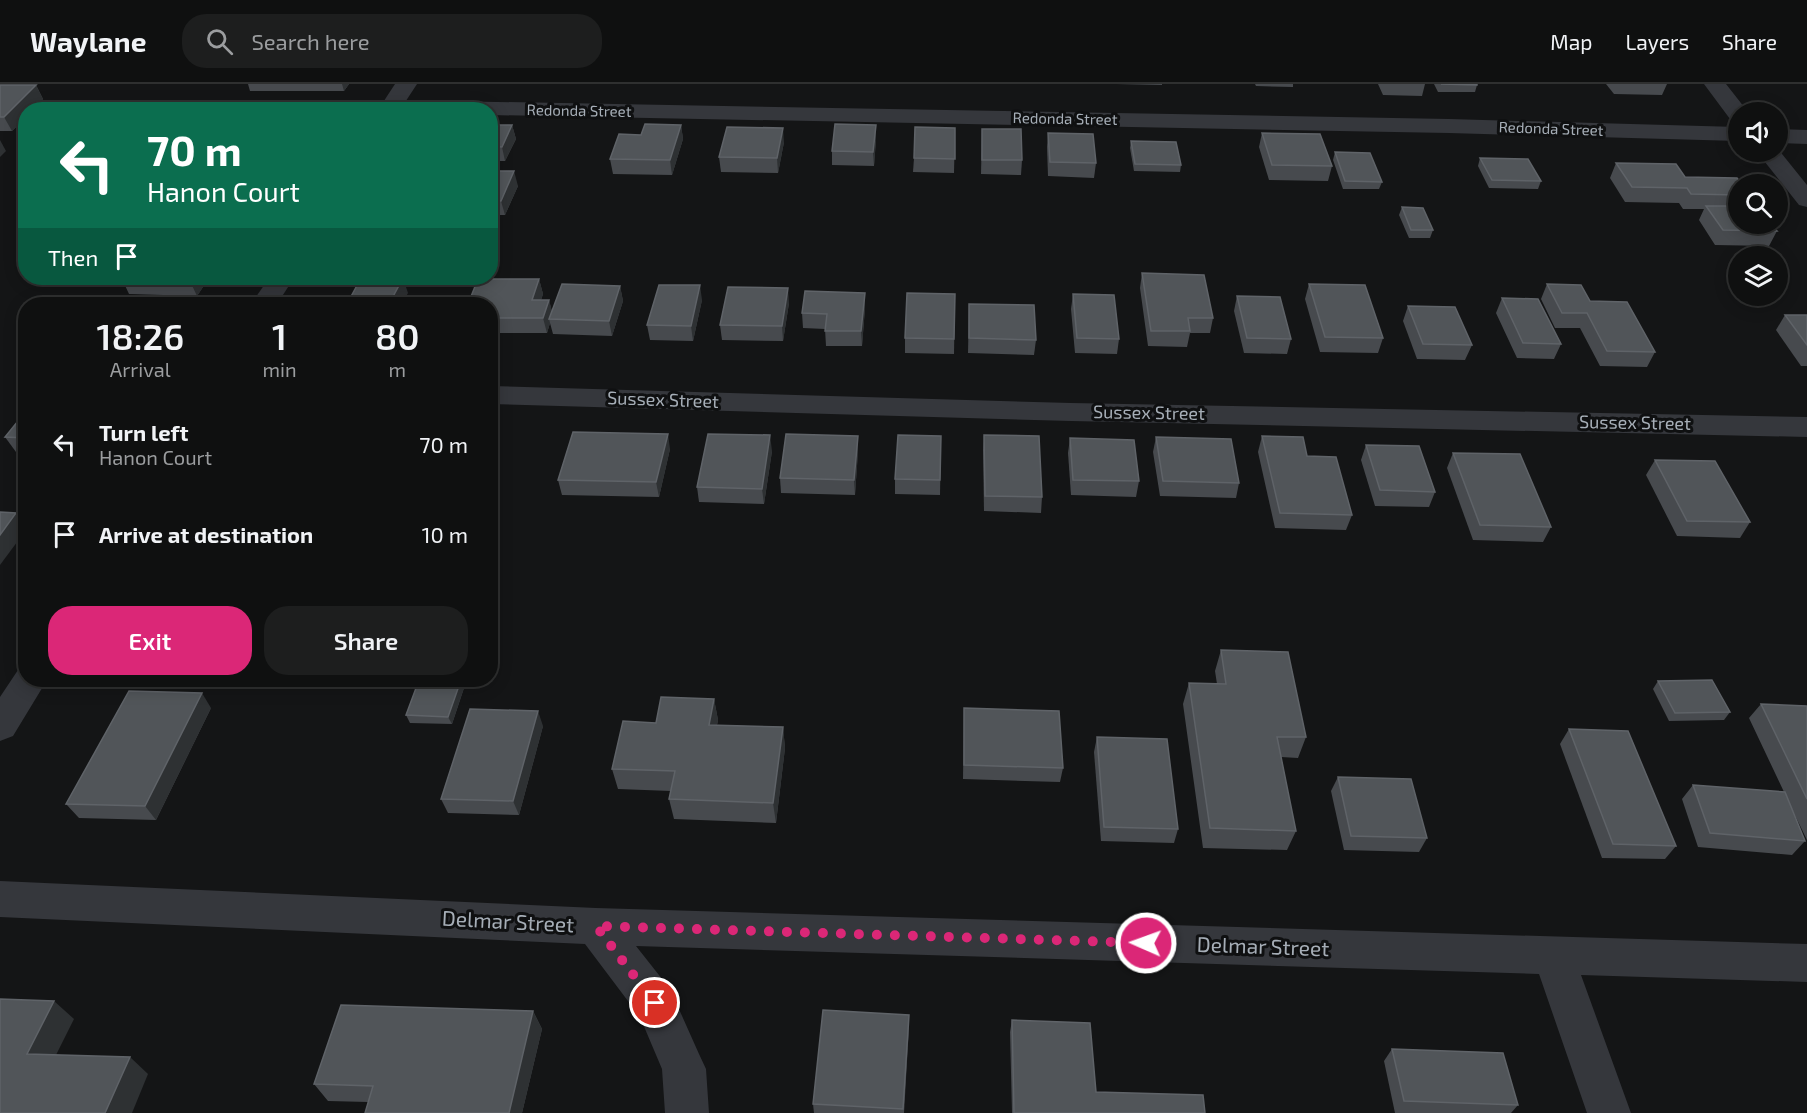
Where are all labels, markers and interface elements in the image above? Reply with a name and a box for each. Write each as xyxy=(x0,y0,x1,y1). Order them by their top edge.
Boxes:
search box xyxy=(182,14,602,68)
text: Waylane xyxy=(30,24,146,58)
icon: search xyxy=(203,25,236,58)
text: Search here xyxy=(251,28,370,54)
text: Map xyxy=(1550,29,1592,54)
text: Layers xyxy=(1625,29,1689,54)
text: Share xyxy=(1722,29,1777,54)
street label: Redonda Street xyxy=(526,100,632,120)
map controls xyxy=(1728,102,1788,306)
button: sound xyxy=(1728,102,1788,162)
street label: Redonda Street xyxy=(1012,108,1118,128)
street label: Redonda Street xyxy=(1498,117,1604,139)
text: 70 m xyxy=(147,124,242,174)
icon: left xyxy=(48,126,126,204)
button: search xyxy=(1728,174,1788,234)
text: Hanon Court xyxy=(147,175,300,207)
icon: arrive xyxy=(110,240,143,273)
text: Then xyxy=(48,244,98,270)
button: layers xyxy=(1728,246,1788,306)
text: 18:26 xyxy=(96,314,184,357)
text: 1 xyxy=(272,314,287,357)
text: 80 xyxy=(375,314,420,357)
text: Arrival xyxy=(110,357,171,381)
text: min xyxy=(263,357,297,381)
text: m xyxy=(389,357,406,381)
street label: Sussex Street xyxy=(607,386,719,412)
street label: Sussex Street xyxy=(1093,400,1205,424)
street label: Sussex Street xyxy=(1579,410,1691,434)
text: Turn left xyxy=(99,419,188,445)
icon: left xyxy=(48,428,81,461)
text: 70 m xyxy=(419,431,468,457)
text: Hanon Court xyxy=(99,445,212,469)
icon: arrive xyxy=(48,518,81,551)
text: Arrive at destination xyxy=(99,521,313,547)
text: 10 m xyxy=(422,521,468,547)
button: Exit xyxy=(48,606,252,675)
button: Share xyxy=(264,606,468,675)
street label: Delmar Street xyxy=(441,905,575,936)
position arrow xyxy=(1114,911,1178,975)
street label: Delmar Street xyxy=(1196,931,1330,960)
pin xyxy=(629,977,680,1028)
icon: arrive xyxy=(638,986,671,1019)

